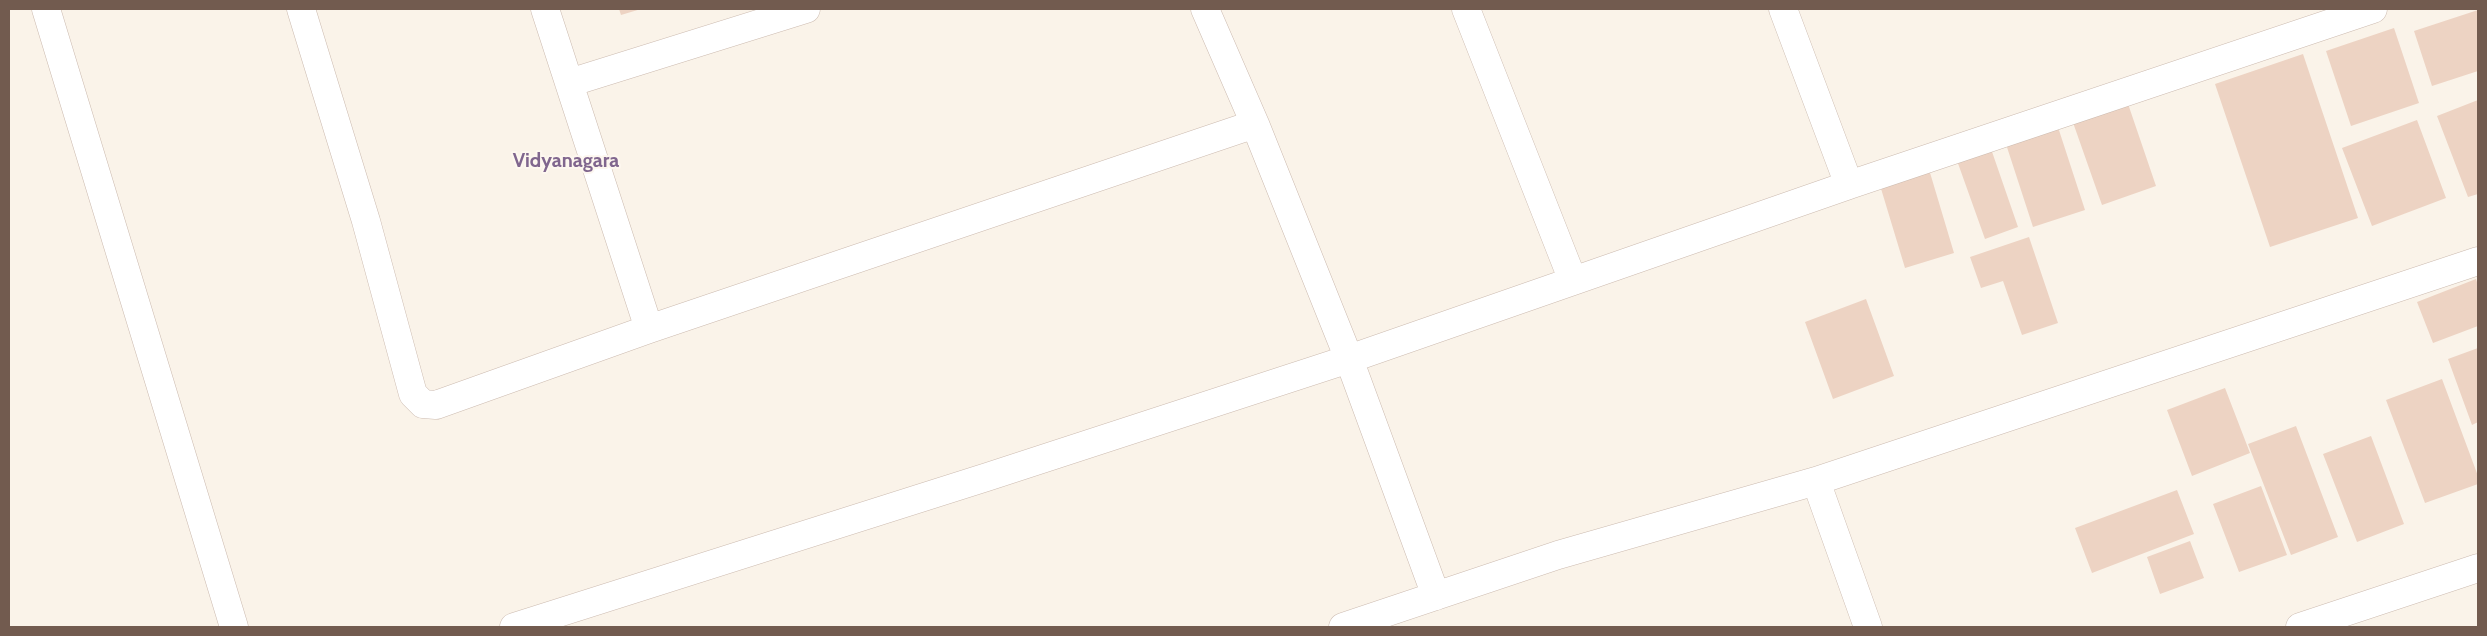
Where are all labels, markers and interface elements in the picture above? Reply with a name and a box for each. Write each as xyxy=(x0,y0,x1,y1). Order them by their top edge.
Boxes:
district label: Vidyanagara xyxy=(513,149,619,173)

